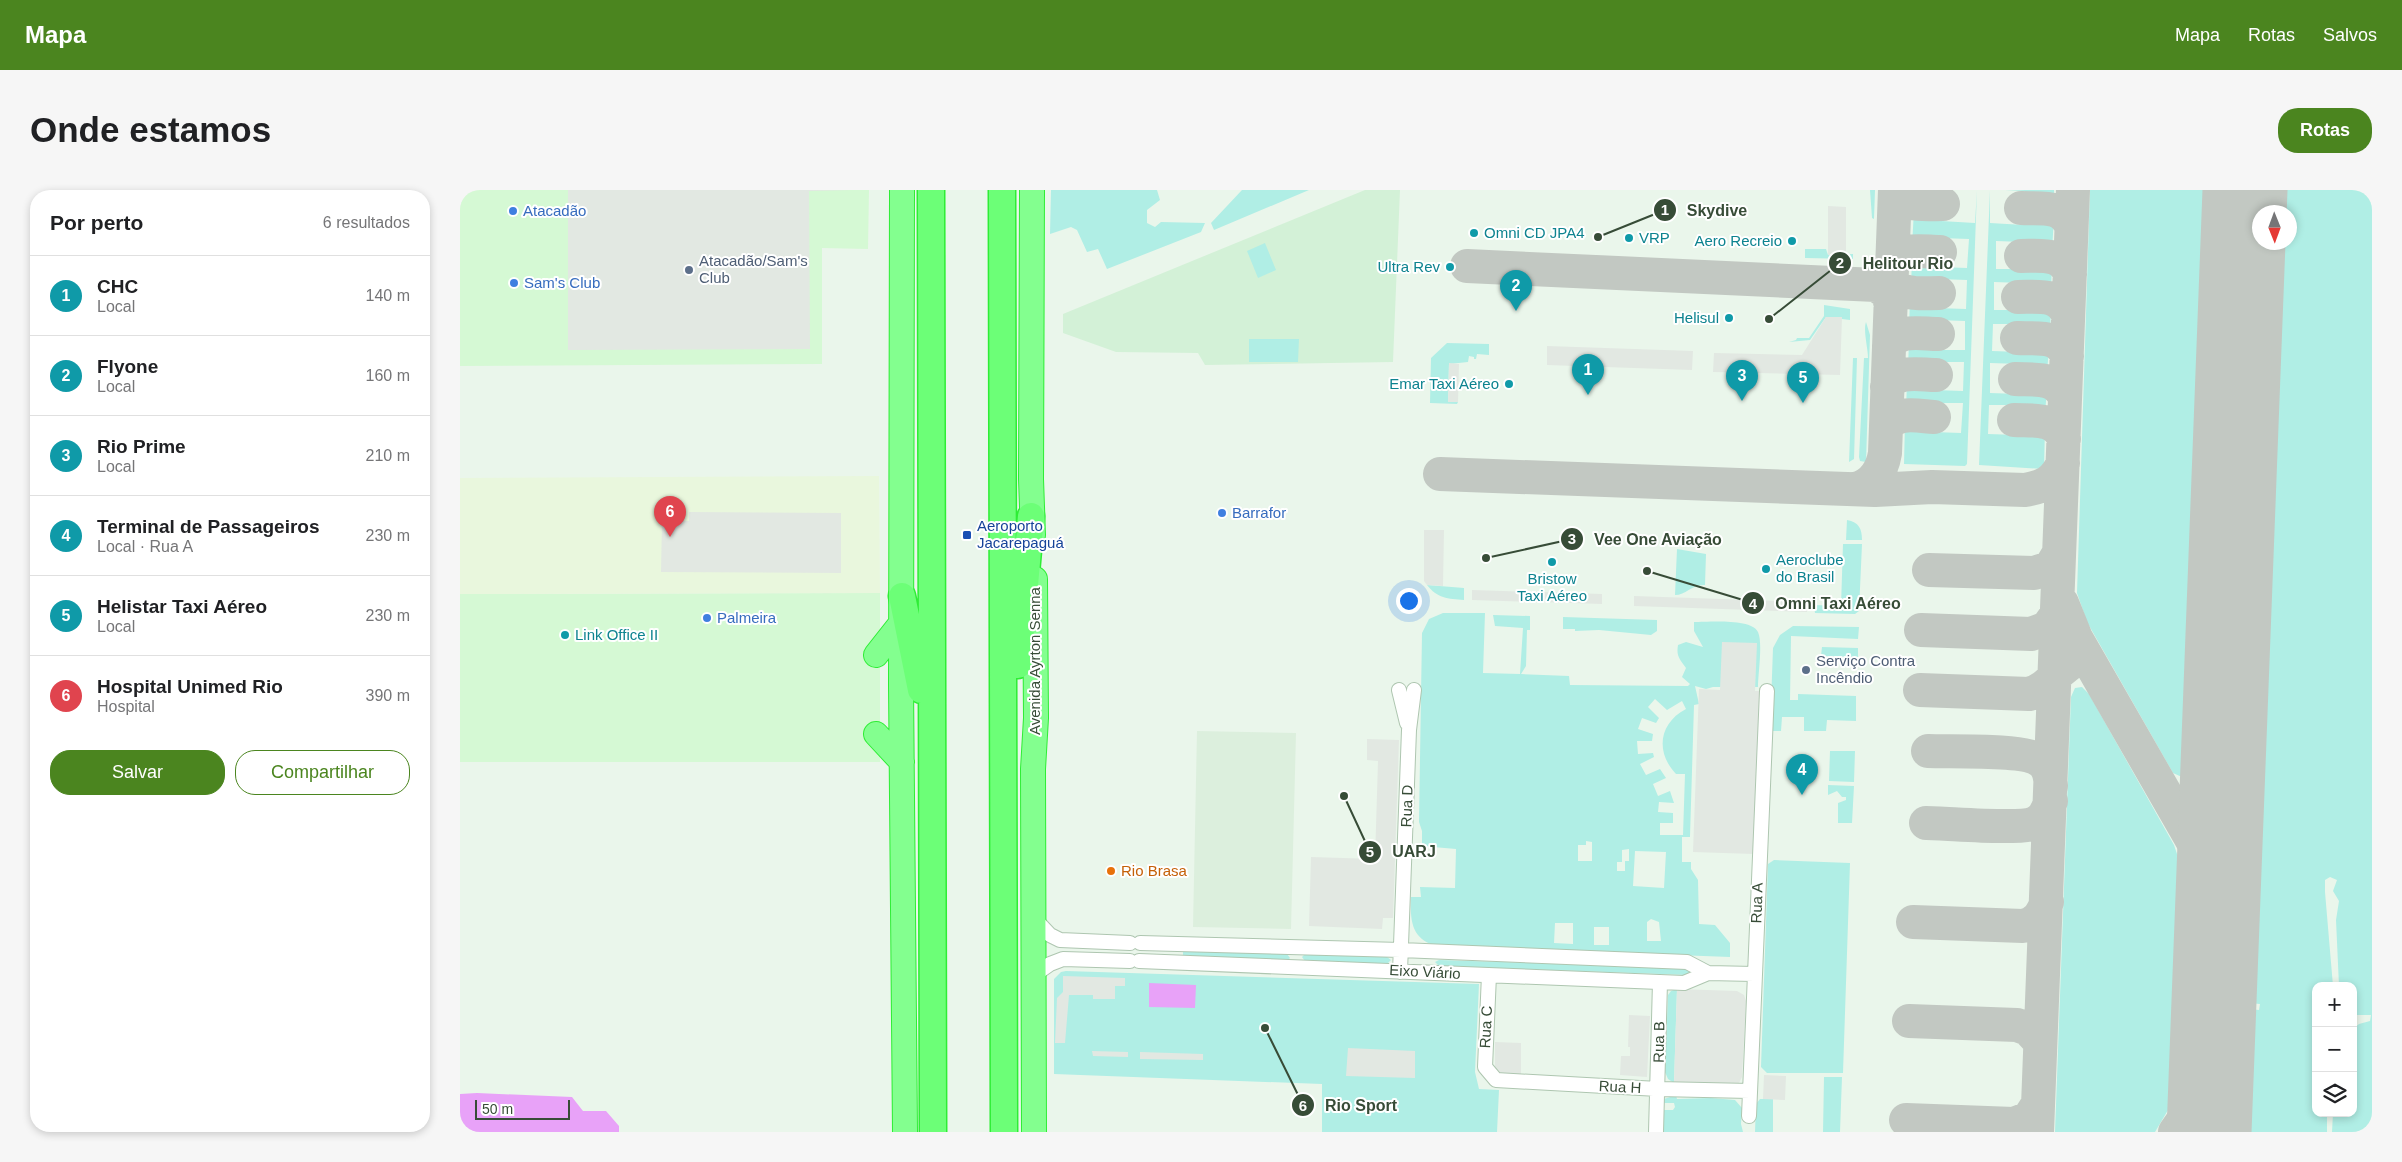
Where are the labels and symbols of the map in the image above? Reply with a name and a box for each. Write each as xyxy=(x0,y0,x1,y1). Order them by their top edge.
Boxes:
callout: Skydive xyxy=(1652,195,1758,226)
text: 1 xyxy=(1661,201,1669,218)
place label: Atacadão xyxy=(523,202,586,219)
text: Skydive xyxy=(1687,202,1747,219)
marker: Atacadão xyxy=(507,205,519,217)
north arrow xyxy=(2252,205,2297,250)
place label: Omni CD JPA4 xyxy=(1484,224,1585,241)
marker: Omni CD JPA4 xyxy=(1468,227,1480,239)
place label: VRP xyxy=(1639,229,1670,246)
marker: VRP xyxy=(1623,232,1635,244)
place label: Aero Recreio xyxy=(1694,232,1782,249)
marker: Aero Recreio xyxy=(1786,235,1798,247)
callout: Helitour Rio xyxy=(1827,248,1963,279)
place label: Atacadão/Sam's Club xyxy=(699,252,808,286)
text: 2 xyxy=(1836,254,1844,271)
text: Helitour Rio xyxy=(1863,255,1954,272)
place label: Ultra Rev xyxy=(1377,258,1440,275)
marker: Ultra Rev xyxy=(1444,261,1456,273)
marker: Atacadão/Sam's Club xyxy=(683,264,695,276)
pin: 2 xyxy=(1500,270,1532,311)
place label: Sam's Club xyxy=(524,274,600,291)
marker: Sam's Club xyxy=(508,277,520,289)
place label: Helisul xyxy=(1674,309,1719,326)
marker: Helisul xyxy=(1723,312,1735,324)
pin: 1 xyxy=(1572,354,1604,395)
pin: 3 xyxy=(1726,360,1758,401)
pin: 5 xyxy=(1787,362,1819,403)
place label: Emar Taxi Aéreo xyxy=(1389,375,1499,392)
marker: Emar Taxi Aéreo xyxy=(1503,378,1515,390)
pin: 6 xyxy=(654,496,686,537)
place label: Barrafor xyxy=(1232,504,1286,521)
marker: Barrafor xyxy=(1216,507,1228,519)
place label: Aeroporto Jacarepaguá xyxy=(977,517,1064,551)
callout: Vee One Aviação xyxy=(1559,524,1733,555)
marker: Aeroporto Jacarepaguá xyxy=(961,529,973,541)
text: 3 xyxy=(1568,530,1576,547)
text: Vee One Aviação xyxy=(1594,531,1722,548)
place label: Aeroclube do Brasil xyxy=(1776,551,1844,585)
marker: Bristow Taxi Aéreo xyxy=(1546,556,1558,568)
marker: Aeroclube do Brasil xyxy=(1760,563,1772,575)
place label: Bristow Taxi Aéreo xyxy=(1517,570,1587,604)
street label: Avenida Ayrton Senna xyxy=(1026,586,1043,735)
your location xyxy=(1396,588,1422,614)
callout: Omni Taxi Aéreo xyxy=(1740,588,1911,619)
text: 4 xyxy=(1749,595,1758,612)
text: Omni Taxi Aéreo xyxy=(1775,595,1901,612)
place label: Palmeira xyxy=(717,609,777,626)
marker: Palmeira xyxy=(701,612,713,624)
place label: Link Office II xyxy=(575,626,658,643)
marker: Link Office II xyxy=(559,629,571,641)
place label: Serviço Contra Incêndio xyxy=(1816,652,1916,686)
marker: Serviço Contra Incêndio xyxy=(1800,664,1812,676)
pin: 4 xyxy=(1786,754,1818,795)
street label: Rua D xyxy=(1397,784,1416,828)
callout: UARJ xyxy=(1357,836,1446,867)
text: 5 xyxy=(1366,843,1374,860)
text: UARJ xyxy=(1392,843,1436,860)
place label: Rio Brasa xyxy=(1121,862,1188,879)
marker: Rio Brasa xyxy=(1105,865,1117,877)
street label: Rua A xyxy=(1747,882,1766,924)
street label: Eixo Viário xyxy=(1389,961,1461,982)
street label: Rua C xyxy=(1476,1005,1495,1049)
street label: Rua B xyxy=(1650,1021,1667,1063)
street label: Rua H xyxy=(1598,1077,1642,1096)
callout: Rio Sport xyxy=(1290,1090,1407,1121)
scale bar xyxy=(475,1097,570,1120)
text: 6 xyxy=(1299,1097,1307,1114)
text: Rio Sport xyxy=(1325,1097,1398,1114)

